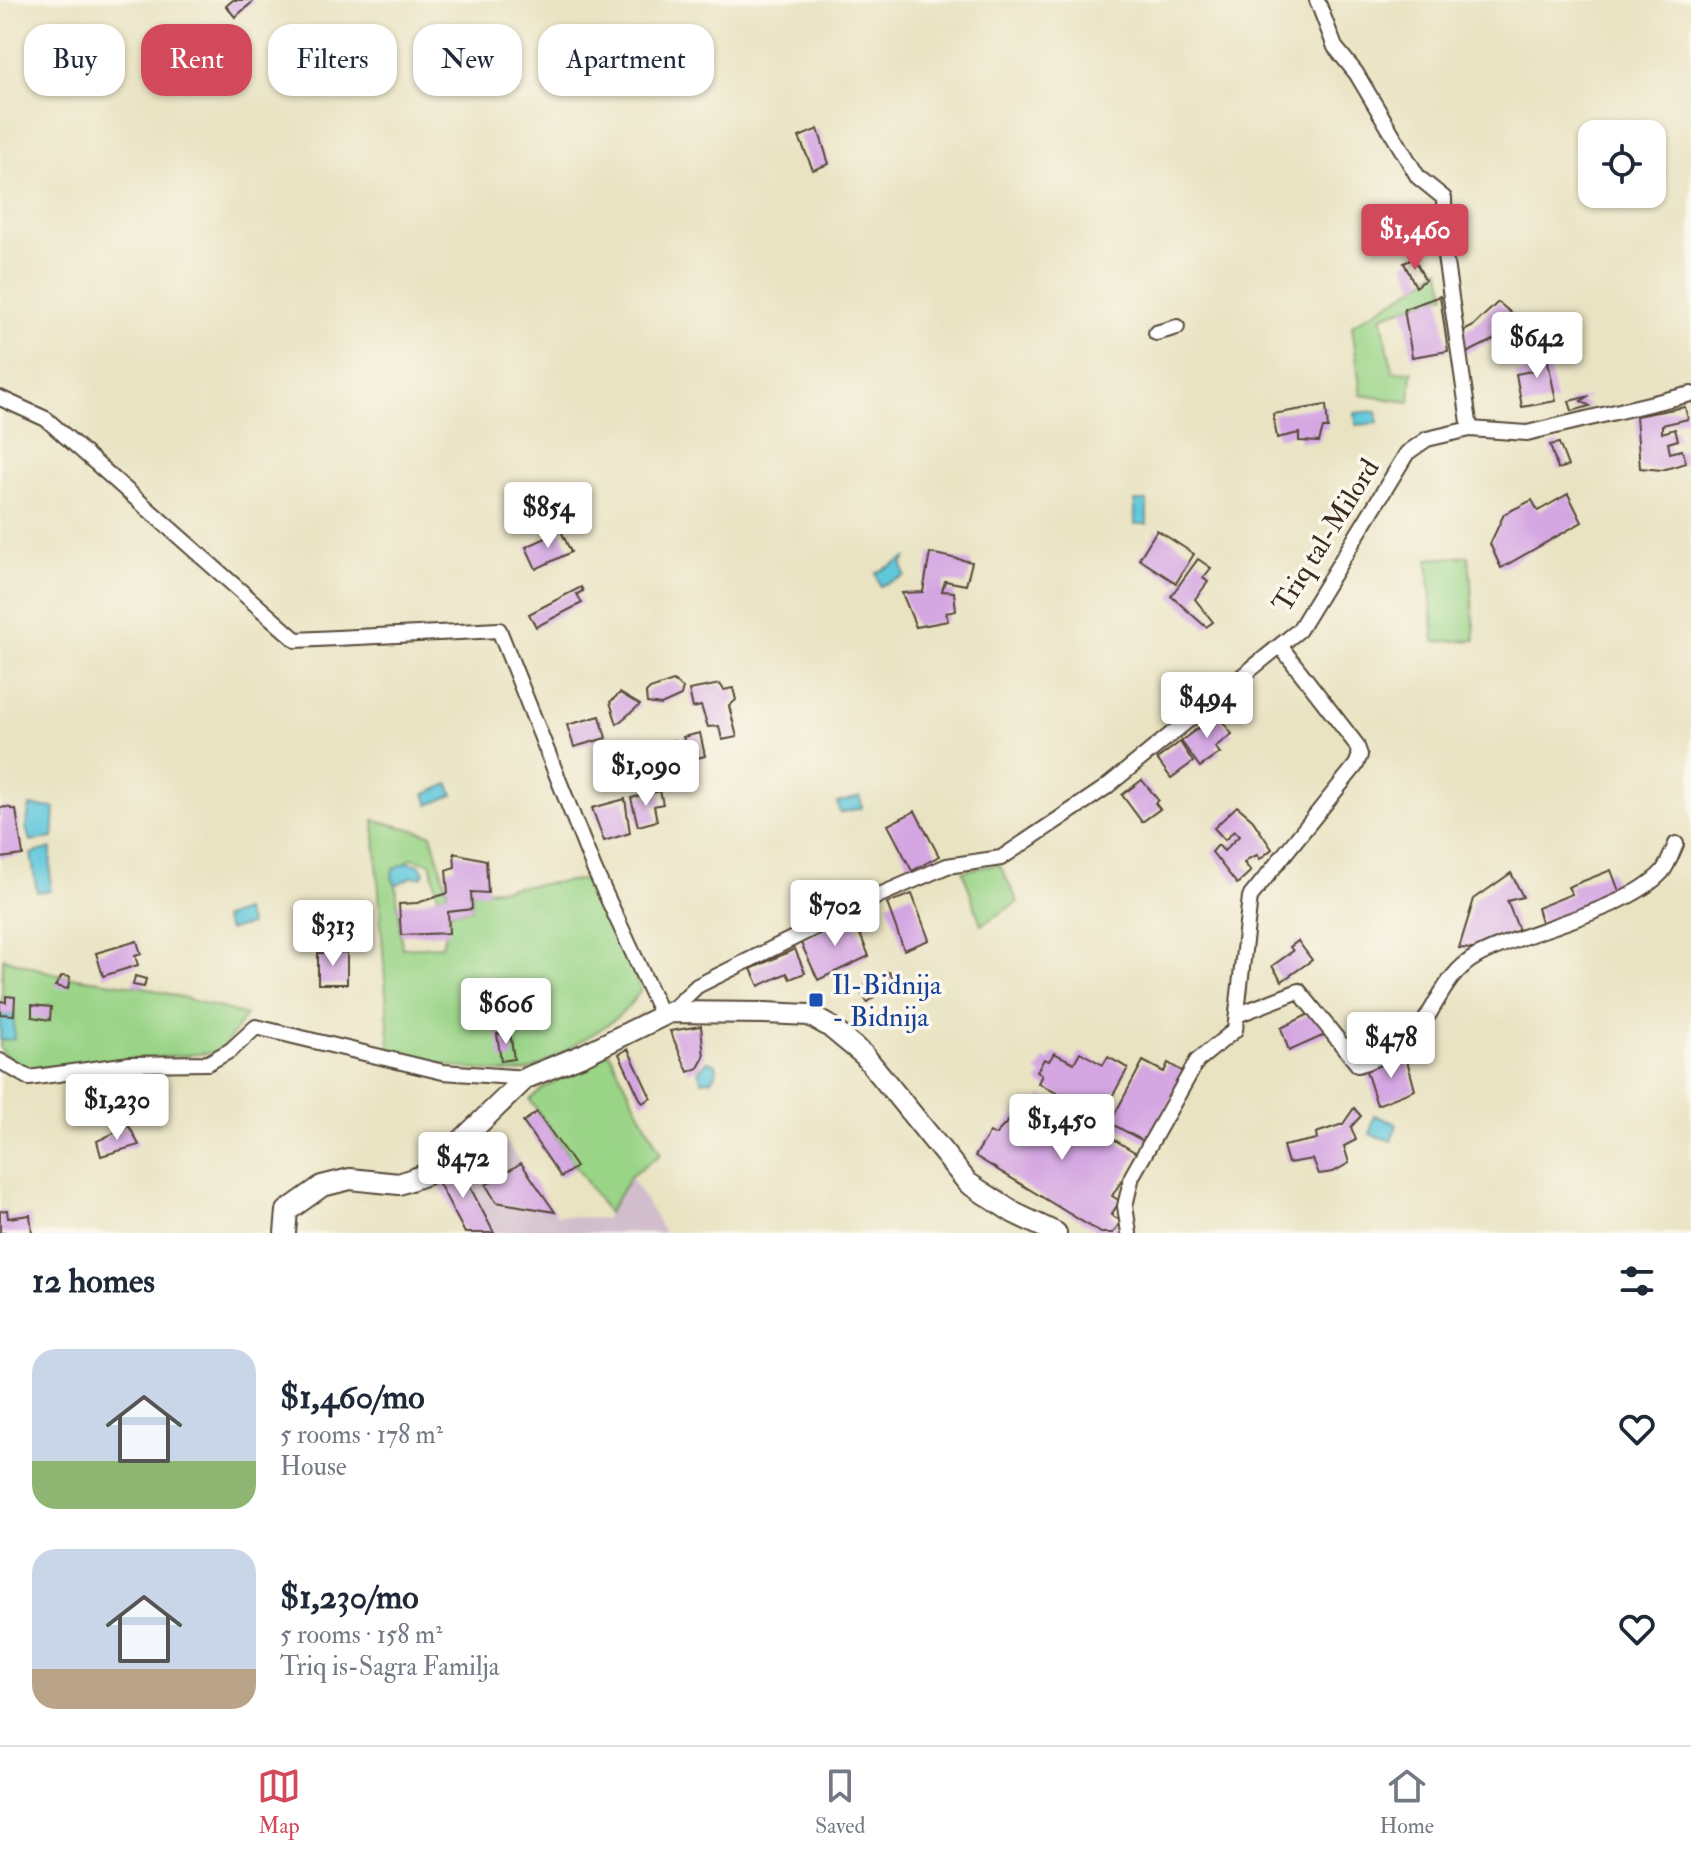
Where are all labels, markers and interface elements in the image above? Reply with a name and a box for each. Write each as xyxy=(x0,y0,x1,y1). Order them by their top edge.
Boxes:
chip: Buy xyxy=(24,24,125,96)
chip: Rent xyxy=(141,24,252,96)
chip: Filters xyxy=(268,24,397,96)
chip: New xyxy=(413,24,522,96)
chip: Apartment xyxy=(538,24,714,96)
map controls xyxy=(1578,120,1666,208)
button: locate xyxy=(1578,120,1666,208)
pin: $1,460 xyxy=(1350,204,1480,272)
text: $1,460 xyxy=(1379,214,1451,246)
pin: $642 xyxy=(1490,312,1584,380)
text: $642 xyxy=(1509,322,1565,354)
street label: Triq tal-Milord xyxy=(1265,452,1388,619)
pin: $854 xyxy=(501,482,595,550)
text: $854 xyxy=(522,492,574,524)
pin: $494 xyxy=(1160,672,1254,740)
text: $494 xyxy=(1179,682,1235,714)
pin: $1,090 xyxy=(581,740,711,808)
text: $1,090 xyxy=(611,750,681,782)
pin: $702 xyxy=(788,880,882,948)
text: $702 xyxy=(808,890,862,922)
pin: $313 xyxy=(286,900,380,968)
text: $313 xyxy=(311,910,355,942)
place label: Il-Bidnija - Bidnija xyxy=(832,968,942,1035)
pin: $606 xyxy=(459,978,553,1046)
text: $606 xyxy=(479,988,533,1020)
marker: Il-Bidnija - Bidnija xyxy=(807,991,825,1009)
pin: $478 xyxy=(1344,1012,1438,1080)
text: $478 xyxy=(1365,1022,1417,1054)
pin: $1,230 xyxy=(52,1074,182,1142)
text: $1,230 xyxy=(84,1084,150,1116)
pin: $1,450 xyxy=(997,1094,1127,1162)
text: $1,450 xyxy=(1027,1104,1097,1136)
pin: $472 xyxy=(416,1132,510,1200)
text: $472 xyxy=(436,1142,490,1174)
icon: filters xyxy=(1615,1259,1659,1303)
text: 12 homes xyxy=(32,1260,155,1303)
text: $1,460/mo xyxy=(280,1376,425,1419)
icon: home xyxy=(96,1381,192,1477)
icon: heart xyxy=(1615,1407,1659,1451)
text: 5 rooms · 178 m² xyxy=(280,1419,443,1451)
text: House xyxy=(280,1451,347,1483)
text: $1,230/mo xyxy=(280,1576,419,1619)
icon: home xyxy=(96,1581,192,1677)
icon: heart xyxy=(1615,1607,1659,1651)
text: 5 rooms · 158 m² xyxy=(280,1619,442,1651)
text: Triq is-Sagra Familja xyxy=(280,1651,499,1683)
tab: Map xyxy=(257,1764,301,1840)
tab: Saved xyxy=(815,1764,865,1840)
tab: Home xyxy=(1379,1764,1434,1840)

